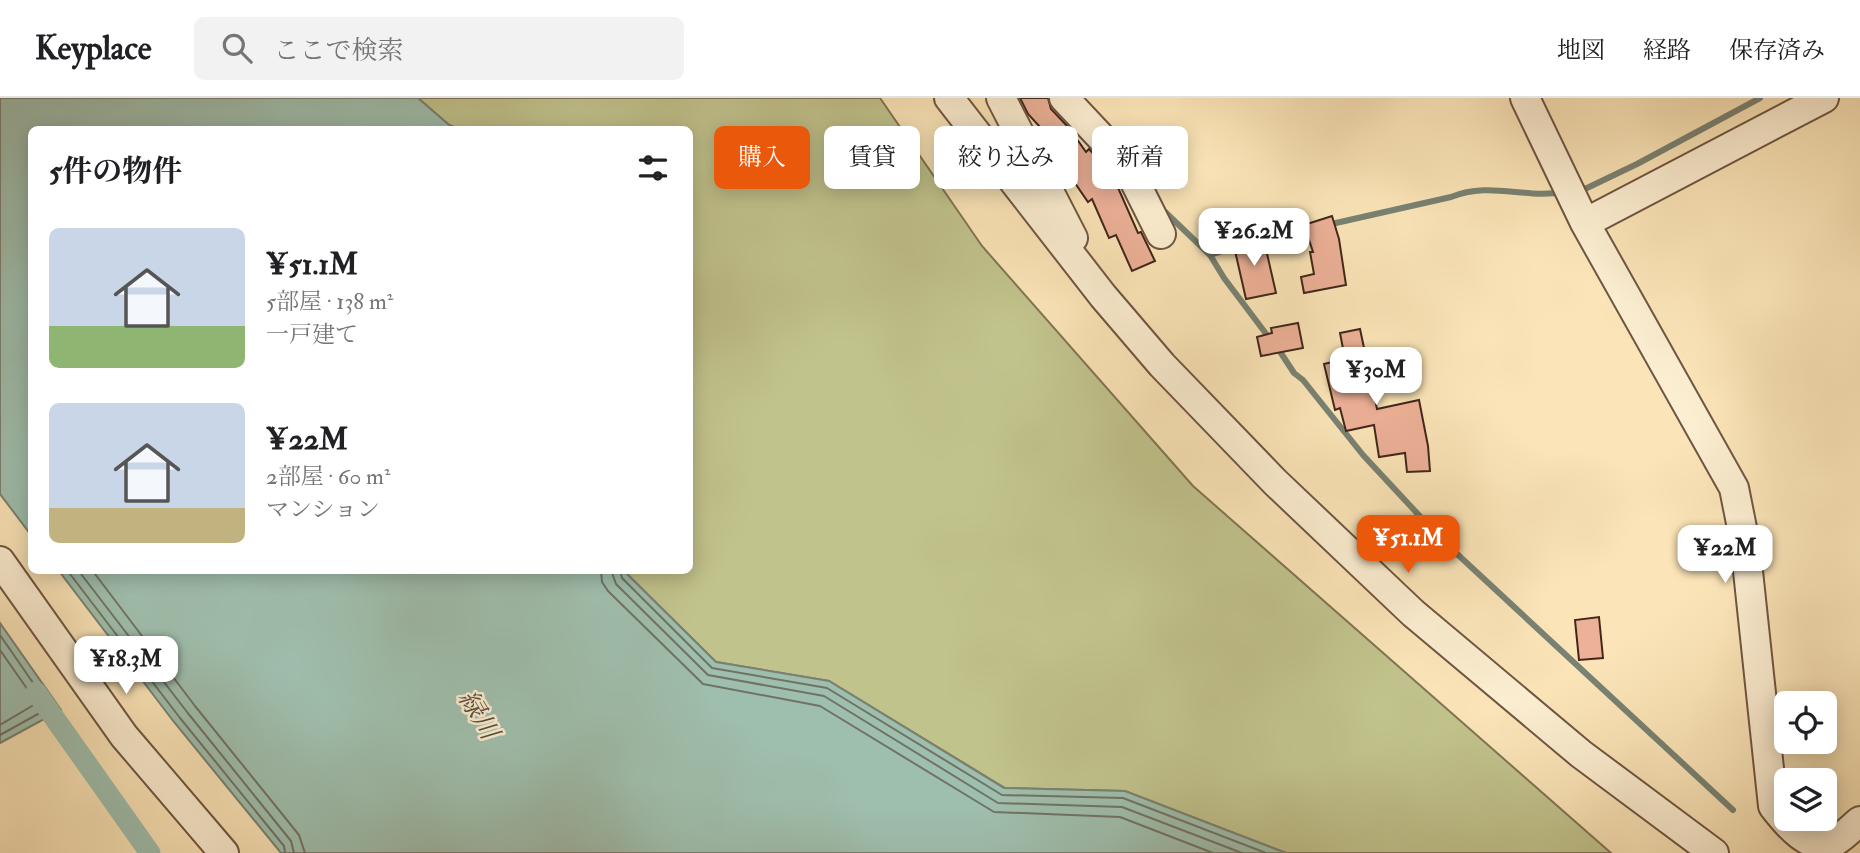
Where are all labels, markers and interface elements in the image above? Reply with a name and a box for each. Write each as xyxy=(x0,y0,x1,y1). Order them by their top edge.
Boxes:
search box xyxy=(194,17,684,80)
text: Keyplace xyxy=(35,28,152,69)
icon: search xyxy=(218,29,256,67)
text: ここで検索 xyxy=(274,35,404,67)
text: 地図 xyxy=(1557,35,1605,66)
text: 経路 xyxy=(1643,35,1691,66)
text: 保存済み xyxy=(1729,35,1825,66)
chip: 購入 xyxy=(714,126,810,189)
chip: 賃貸 xyxy=(824,126,920,189)
chip: 絞り込み xyxy=(934,126,1078,189)
chip: 新着 xyxy=(1092,126,1188,189)
icon: filters xyxy=(634,149,672,187)
text: 5件の物件 xyxy=(49,153,182,190)
pin: ¥26.2M xyxy=(1197,208,1311,268)
text: ¥26.2M xyxy=(1215,216,1293,245)
text: ¥51.1M xyxy=(266,246,358,283)
icon: home xyxy=(105,256,189,340)
text: 5部屋 · 138 m² xyxy=(266,287,393,316)
text: 一戸建て xyxy=(266,320,358,349)
pin: ¥30M xyxy=(1335,348,1417,407)
text: ¥30M xyxy=(1346,355,1406,384)
text: ¥22M xyxy=(266,421,348,458)
icon: home xyxy=(105,431,189,515)
text: 2部屋 · 60 m² xyxy=(266,462,390,491)
text: マンション xyxy=(266,495,380,524)
pin: ¥51.1M xyxy=(1351,516,1465,575)
text: ¥51.1M xyxy=(1373,523,1443,552)
pin: ¥22M xyxy=(1684,526,1766,585)
text: ¥22M xyxy=(1694,533,1756,562)
pin: ¥18.3M xyxy=(69,636,183,696)
text: ¥18.3M xyxy=(90,644,162,673)
water label: 緑川 xyxy=(451,684,507,748)
map controls xyxy=(1774,691,1837,831)
button: locate xyxy=(1774,691,1837,754)
button: layers xyxy=(1774,768,1837,831)

